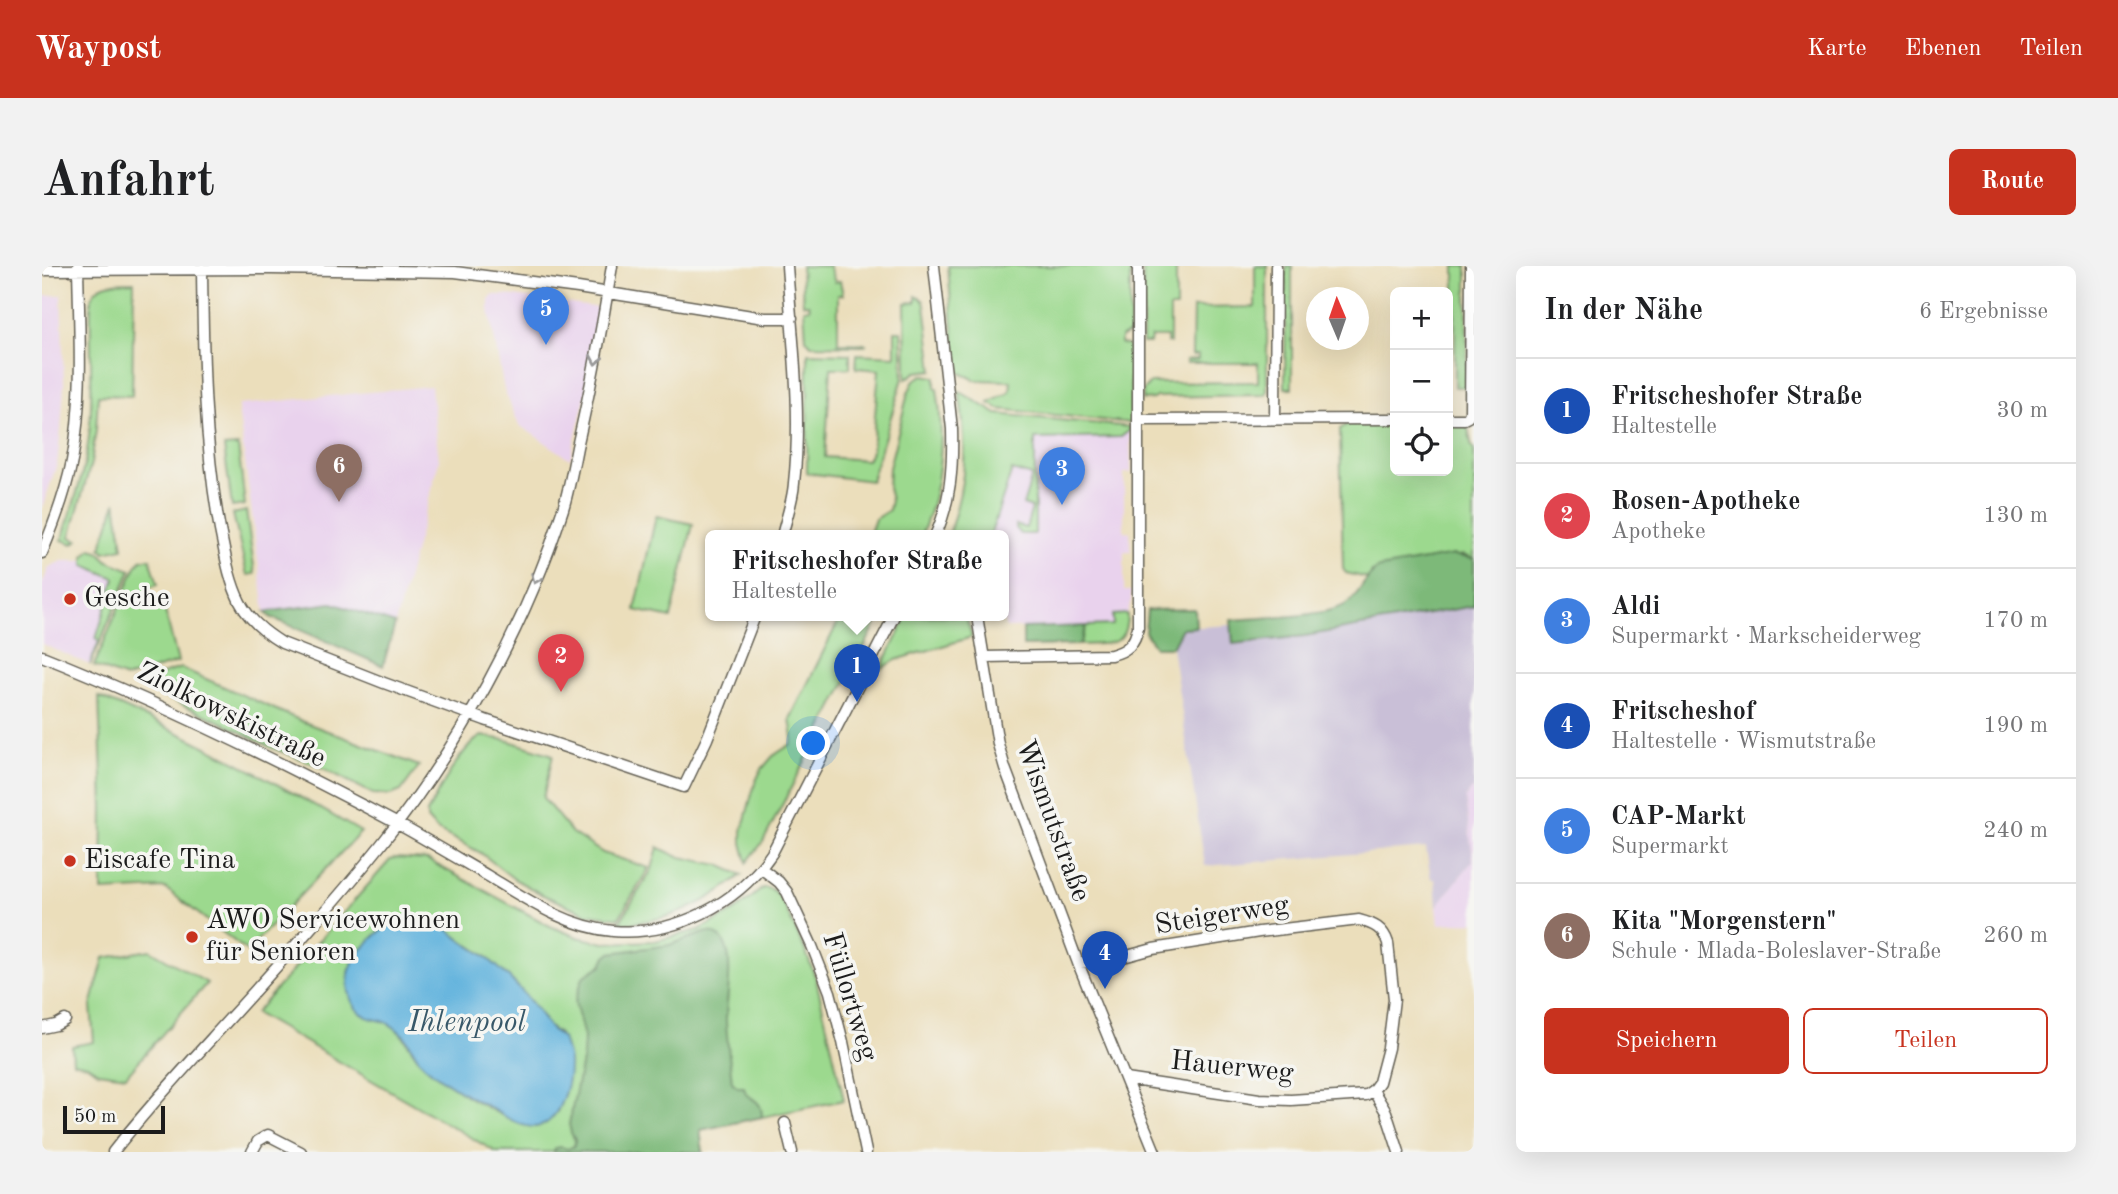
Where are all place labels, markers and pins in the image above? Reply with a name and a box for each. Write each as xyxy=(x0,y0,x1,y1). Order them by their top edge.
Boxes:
pin: 5 xyxy=(523,287,569,345)
pin: 6 xyxy=(316,444,362,502)
pin: 3 xyxy=(1039,447,1085,505)
place label: Gesche xyxy=(84,585,170,613)
marker: Gesche xyxy=(62,591,78,607)
pin: 2 xyxy=(538,634,584,692)
pin: 1 xyxy=(834,644,880,702)
place label: Eiscafe Tina xyxy=(84,847,236,875)
marker: Eiscafe Tina xyxy=(62,853,78,869)
place label: AWO Servicewohnen für Senioren xyxy=(206,907,460,967)
marker: AWO Servicewohnen für Senioren xyxy=(184,929,200,945)
pin: 4 xyxy=(1082,931,1128,989)

